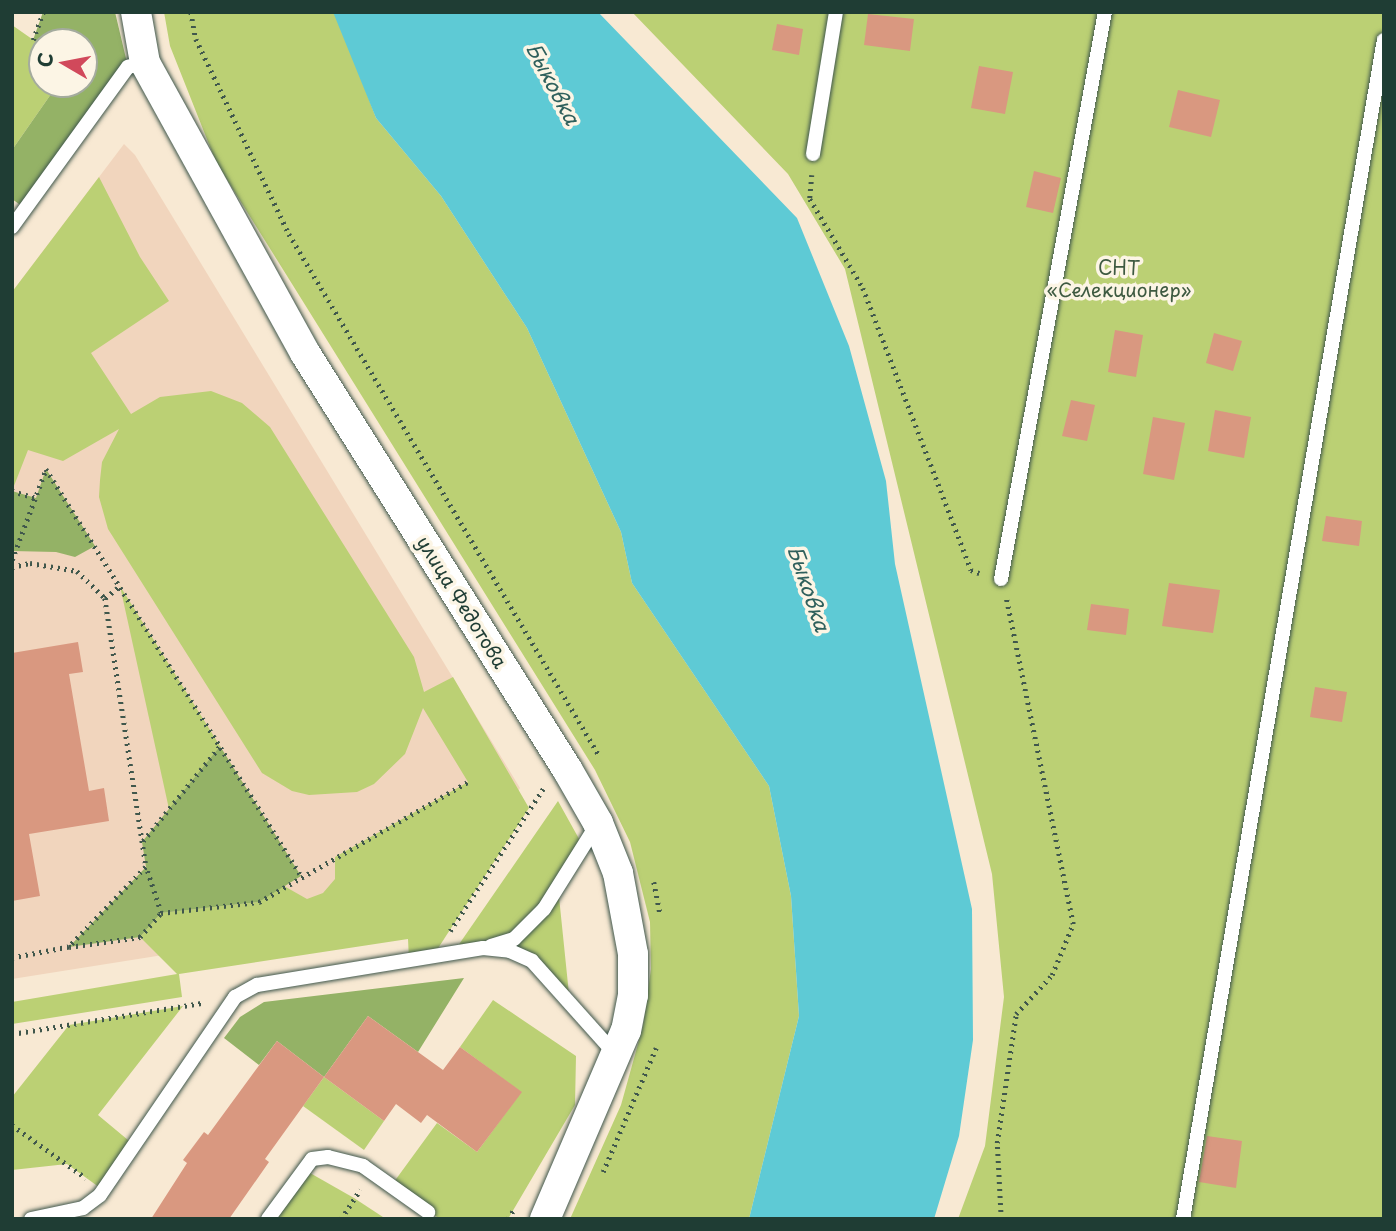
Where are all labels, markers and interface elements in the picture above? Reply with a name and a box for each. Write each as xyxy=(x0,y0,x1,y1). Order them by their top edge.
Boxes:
north arrow xyxy=(28,28,98,98)
water label: Быковка xyxy=(522,38,586,128)
text: С xyxy=(29,50,59,69)
park label: СНТ «Селекционер» xyxy=(1047,257,1191,301)
street label: улица Федотова xyxy=(412,531,512,673)
water label: Быковка xyxy=(784,542,836,634)

